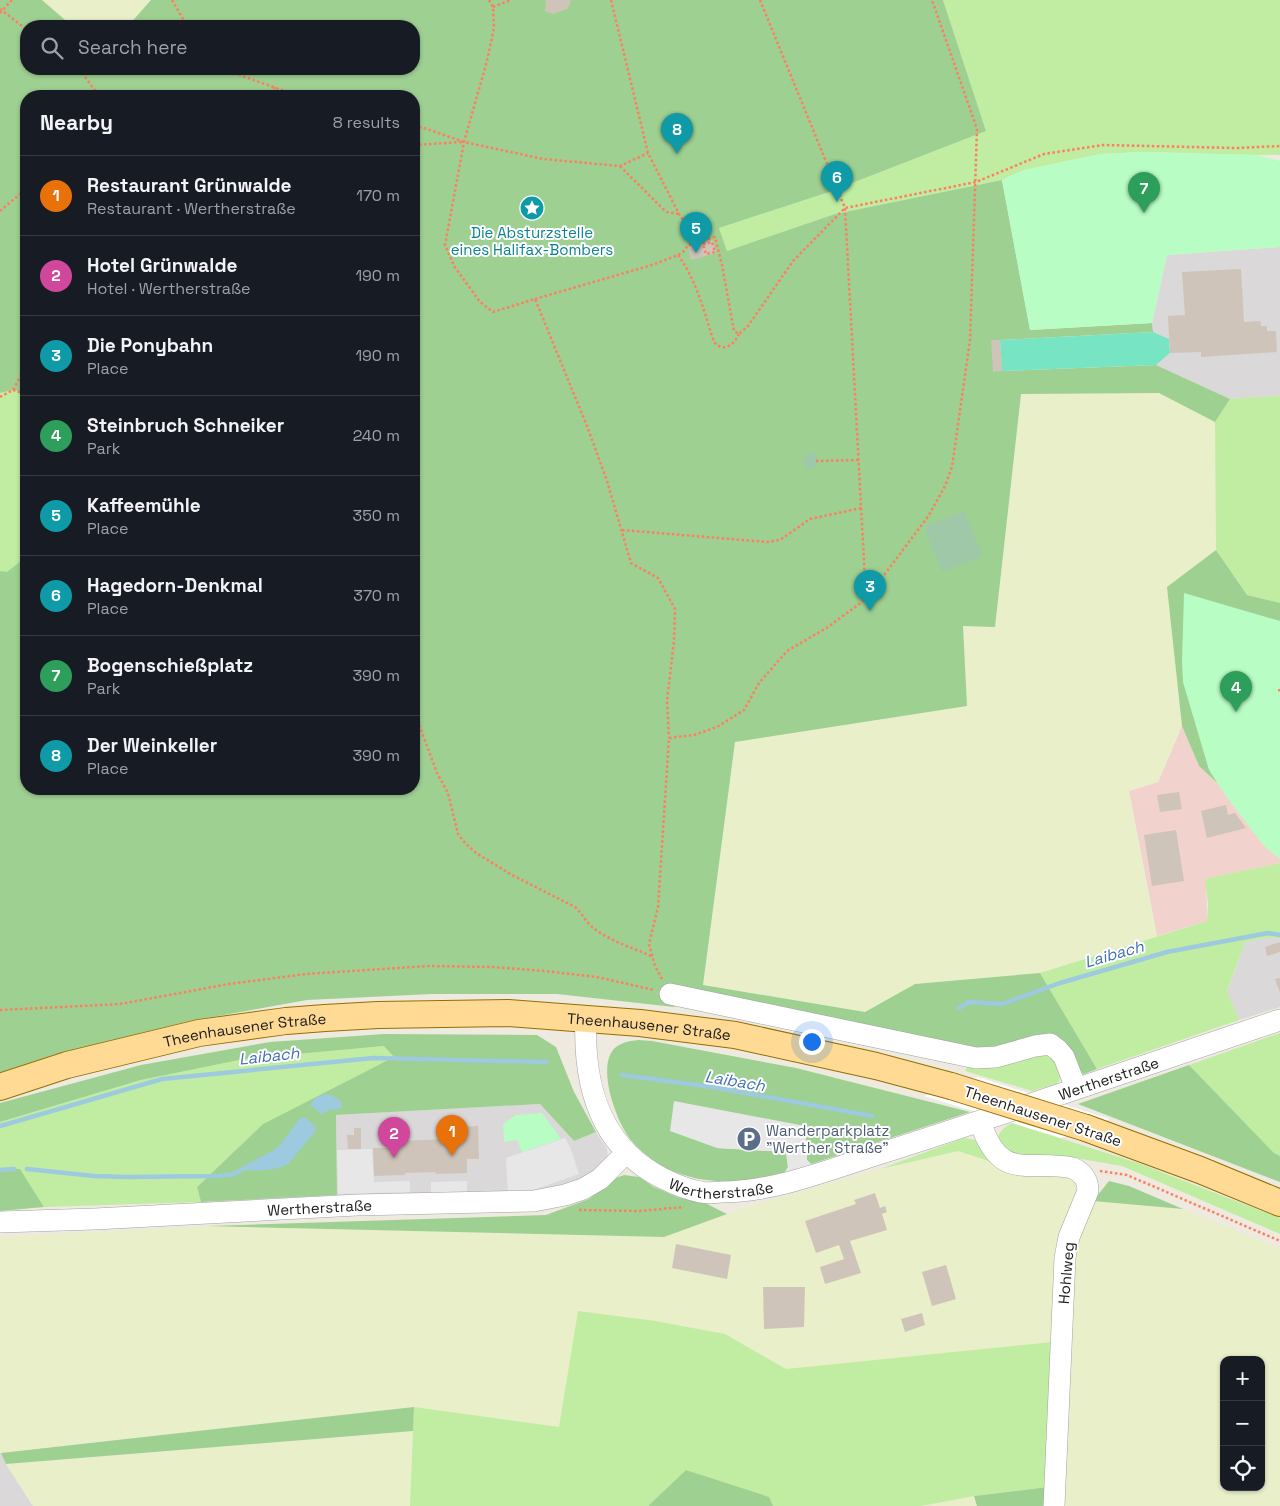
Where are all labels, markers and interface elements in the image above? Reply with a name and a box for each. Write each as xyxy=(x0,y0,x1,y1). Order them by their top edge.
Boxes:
search box xyxy=(20,20,420,75)
icon: search xyxy=(38,34,66,62)
text: Search here xyxy=(78,35,188,60)
text: Nearby xyxy=(40,109,113,136)
text: 8 results xyxy=(333,112,400,133)
pin: 8 xyxy=(661,113,693,154)
pin: 6 xyxy=(821,161,853,202)
pin: 7 xyxy=(1128,172,1160,213)
text: Restaurant Grünwalde xyxy=(87,173,292,198)
text: 1 xyxy=(52,185,60,206)
text: 170 m xyxy=(356,185,400,206)
place icon: Die Absturzstelle eines Halifax-Bombers xyxy=(519,195,545,221)
text: Restaurant · Wertherstraße xyxy=(87,198,296,219)
pin: 5 xyxy=(680,212,712,253)
place label: Die Absturzstelle eines Halifax-Bombers xyxy=(451,223,613,259)
text: Hotel Grünwalde xyxy=(87,253,237,278)
text: 2 xyxy=(51,265,61,286)
text: 190 m xyxy=(355,265,400,286)
text: Hotel · Wertherstraße xyxy=(87,278,251,299)
text: Die Ponybahn xyxy=(87,333,213,358)
text: 3 xyxy=(51,345,61,366)
text: 190 m xyxy=(355,345,400,366)
text: Place xyxy=(87,358,129,379)
text: Steinbruch Schneiker xyxy=(87,413,284,438)
text: 4 xyxy=(51,425,61,446)
text: 240 m xyxy=(353,425,400,446)
text: Park xyxy=(87,438,120,459)
text: Kaffeemühle xyxy=(87,493,201,518)
text: 5 xyxy=(51,505,61,526)
text: 350 m xyxy=(353,505,400,526)
text: Place xyxy=(87,518,129,539)
pin: 3 xyxy=(854,570,886,611)
text: Hagedorn-Denkmal xyxy=(87,573,263,598)
text: 6 xyxy=(51,585,61,606)
text: 370 m xyxy=(353,585,400,606)
text: Place xyxy=(87,598,129,619)
text: Bogenschießplatz xyxy=(87,653,253,678)
text: 7 xyxy=(52,665,60,686)
text: 390 m xyxy=(352,665,400,686)
pin: 4 xyxy=(1220,671,1252,712)
text: Park xyxy=(87,678,120,699)
text: Der Weinkeller xyxy=(87,733,217,758)
text: 8 xyxy=(51,745,61,766)
text: 390 m xyxy=(352,745,400,766)
text: Place xyxy=(87,758,129,779)
water label: Laibach xyxy=(1082,935,1147,972)
street label: Theenhausener Straße xyxy=(161,1008,327,1051)
street label: Theenhausener Straße xyxy=(566,1008,732,1044)
your location xyxy=(799,1029,825,1055)
water label: Laibach xyxy=(238,1042,301,1070)
street label: Wertherstraße xyxy=(1056,1052,1161,1104)
water label: Laibach xyxy=(703,1066,768,1096)
street label: Theenhausener Straße xyxy=(962,1082,1124,1150)
pin: 1 xyxy=(436,1115,468,1156)
pin: 2 xyxy=(378,1117,410,1158)
place label: Wanderparkplatz "Werther Straße" xyxy=(766,1121,889,1157)
parking icon: Wanderparkplatz "Werther Straße" xyxy=(736,1126,762,1152)
street label: Wertherstraße xyxy=(666,1173,775,1202)
street label: Wertherstraße xyxy=(267,1195,372,1219)
street label: Hohlweg xyxy=(1054,1241,1078,1305)
map controls xyxy=(1220,1356,1265,1491)
button: + xyxy=(1220,1356,1265,1401)
button: − xyxy=(1220,1401,1265,1446)
button: locate xyxy=(1220,1446,1265,1491)

